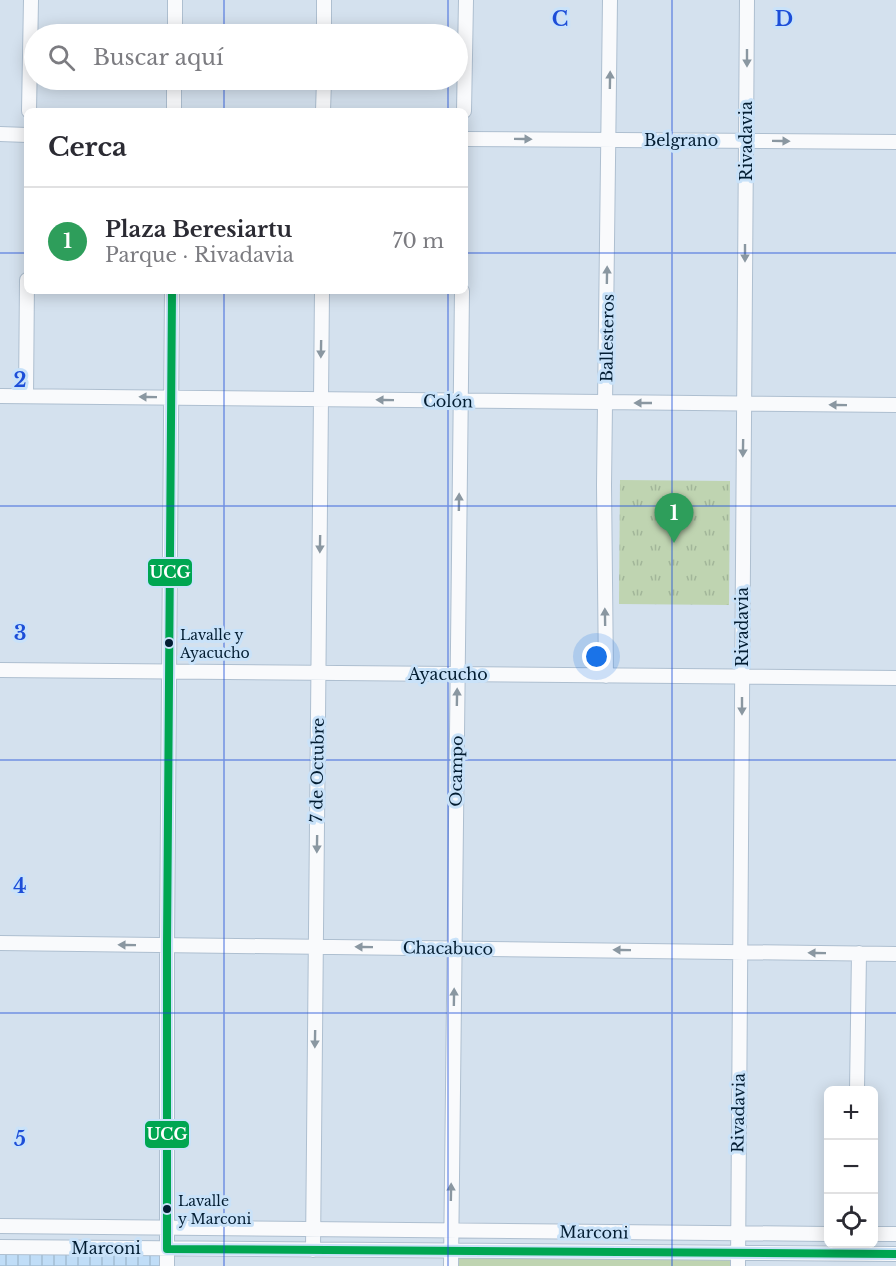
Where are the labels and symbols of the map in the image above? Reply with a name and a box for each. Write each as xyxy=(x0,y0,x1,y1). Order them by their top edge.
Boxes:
text: C xyxy=(552,7,568,31)
text: D xyxy=(775,7,793,31)
one-way arrow xyxy=(742,49,752,68)
one-way arrow xyxy=(605,71,614,90)
street label: Rivadavia xyxy=(736,101,756,181)
street label: Belgrano xyxy=(644,130,718,150)
one-way arrow xyxy=(514,134,533,144)
one-way arrow xyxy=(772,136,791,146)
one-way arrow xyxy=(740,244,750,263)
one-way arrow xyxy=(603,266,612,285)
street label: Ballesteros xyxy=(596,294,618,382)
one-way arrow xyxy=(316,340,326,359)
text: 2 xyxy=(13,368,27,392)
street label: Colón xyxy=(423,391,473,411)
one-way arrow xyxy=(138,392,157,402)
one-way arrow xyxy=(375,395,394,405)
one-way arrow xyxy=(633,398,652,408)
one-way arrow xyxy=(828,400,847,409)
one-way arrow xyxy=(738,439,748,458)
one-way arrow xyxy=(455,493,464,512)
pin: 1 xyxy=(654,494,694,543)
one-way arrow xyxy=(315,535,324,554)
line badge: UCG xyxy=(147,558,193,587)
text: UCG xyxy=(149,562,191,582)
street label: Rivadavia xyxy=(732,587,752,667)
one-way arrow xyxy=(600,608,609,627)
text: 3 xyxy=(14,621,26,645)
place label: Lavalle y Ayacucho xyxy=(179,626,250,662)
marker: Lavalle y Ayacucho xyxy=(163,637,175,649)
your location xyxy=(582,642,611,671)
street label: Ayacucho xyxy=(407,664,488,684)
one-way arrow xyxy=(452,688,462,707)
one-way arrow xyxy=(737,697,747,716)
street label: 7 de Octubre xyxy=(306,717,328,823)
street label: Ocampo xyxy=(445,735,467,807)
one-way arrow xyxy=(312,835,322,854)
text: 4 xyxy=(13,874,27,898)
street label: Chacabuco xyxy=(403,937,493,959)
one-way arrow xyxy=(117,940,136,949)
one-way arrow xyxy=(354,942,373,952)
one-way arrow xyxy=(612,945,631,955)
one-way arrow xyxy=(807,948,826,957)
one-way arrow xyxy=(449,988,458,1007)
one-way arrow xyxy=(310,1030,320,1049)
street label: Rivadavia xyxy=(727,1073,749,1153)
line badge: UCG xyxy=(144,1120,190,1149)
text: UCG xyxy=(146,1124,188,1144)
text: 5 xyxy=(14,1127,26,1151)
one-way arrow xyxy=(446,1183,456,1202)
place label: Lavalle y Marconi xyxy=(178,1192,251,1228)
marker: Lavalle y Marconi xyxy=(161,1203,173,1215)
street label: Marconi xyxy=(559,1221,629,1243)
street label: Marconi xyxy=(71,1238,141,1258)

